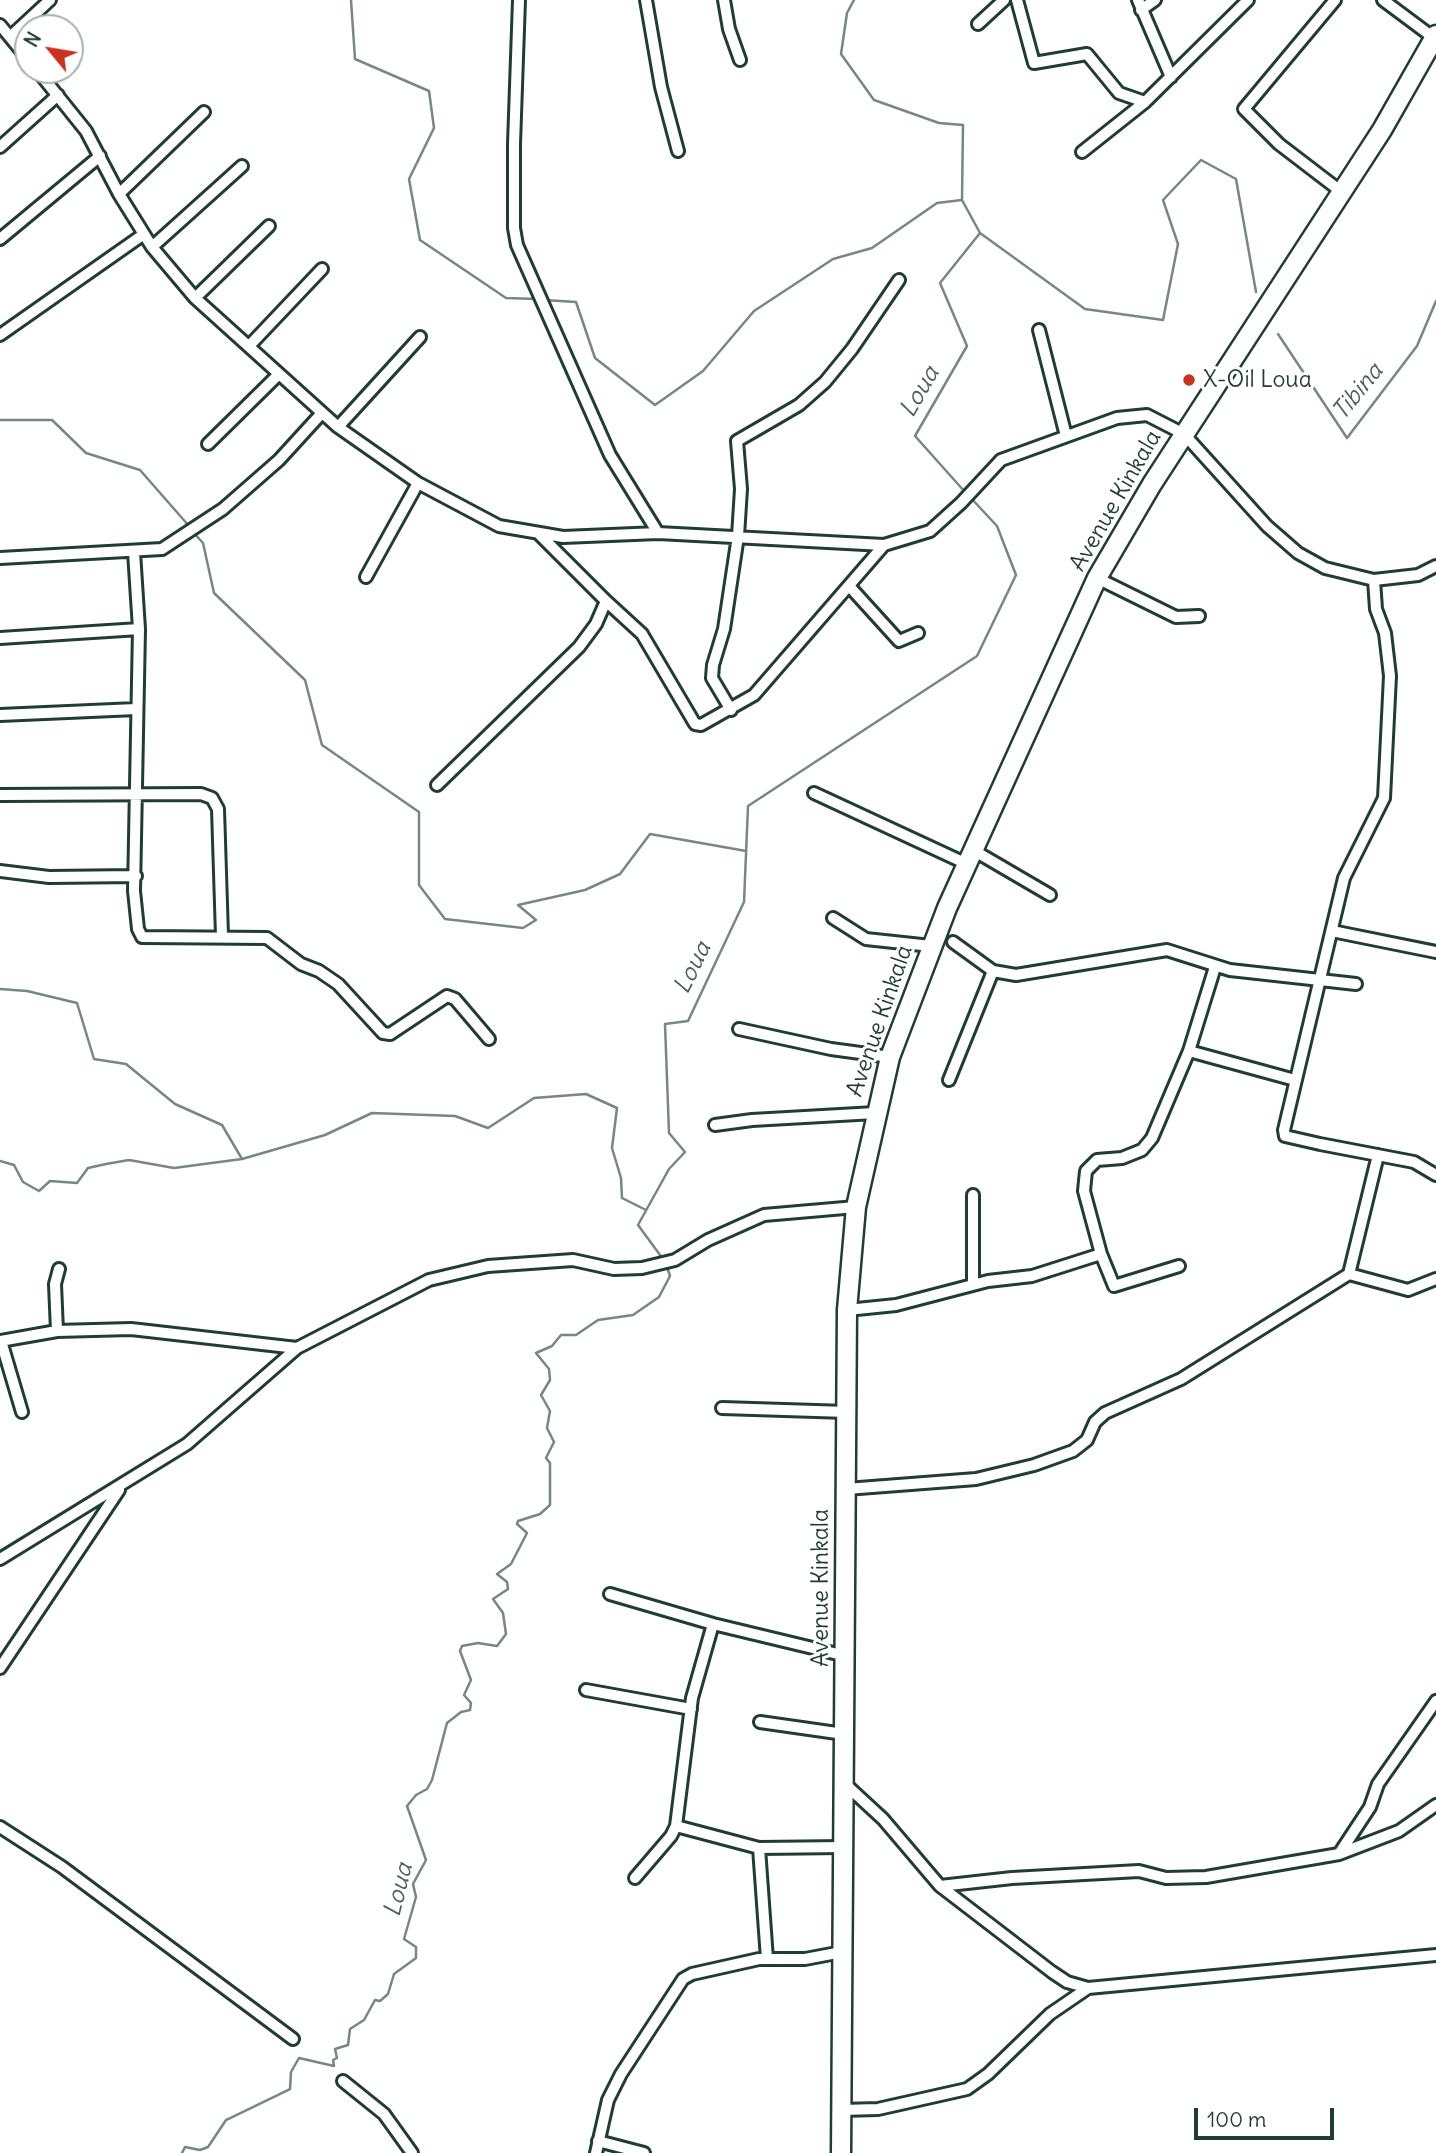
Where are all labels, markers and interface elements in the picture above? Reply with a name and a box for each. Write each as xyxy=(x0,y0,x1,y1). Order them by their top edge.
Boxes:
north arrow xyxy=(14,14,84,84)
text: N xyxy=(19,28,46,51)
water label: Tibina xyxy=(1327,358,1389,426)
water label: Loua xyxy=(894,361,946,423)
place label: X-Oil Loua xyxy=(1203,366,1312,394)
marker: X-Oil Loua xyxy=(1181,372,1197,388)
street label: Avenue Kinkala xyxy=(1064,426,1168,576)
water label: Loua xyxy=(668,937,718,999)
street label: Avenue Kinkala xyxy=(841,942,919,1100)
street label: Avenue Kinkala xyxy=(807,1509,835,1667)
water label: Loua xyxy=(379,1860,419,1920)
scale bar xyxy=(1198,2094,1338,2138)
text: 100 m xyxy=(1207,2106,1266,2133)

